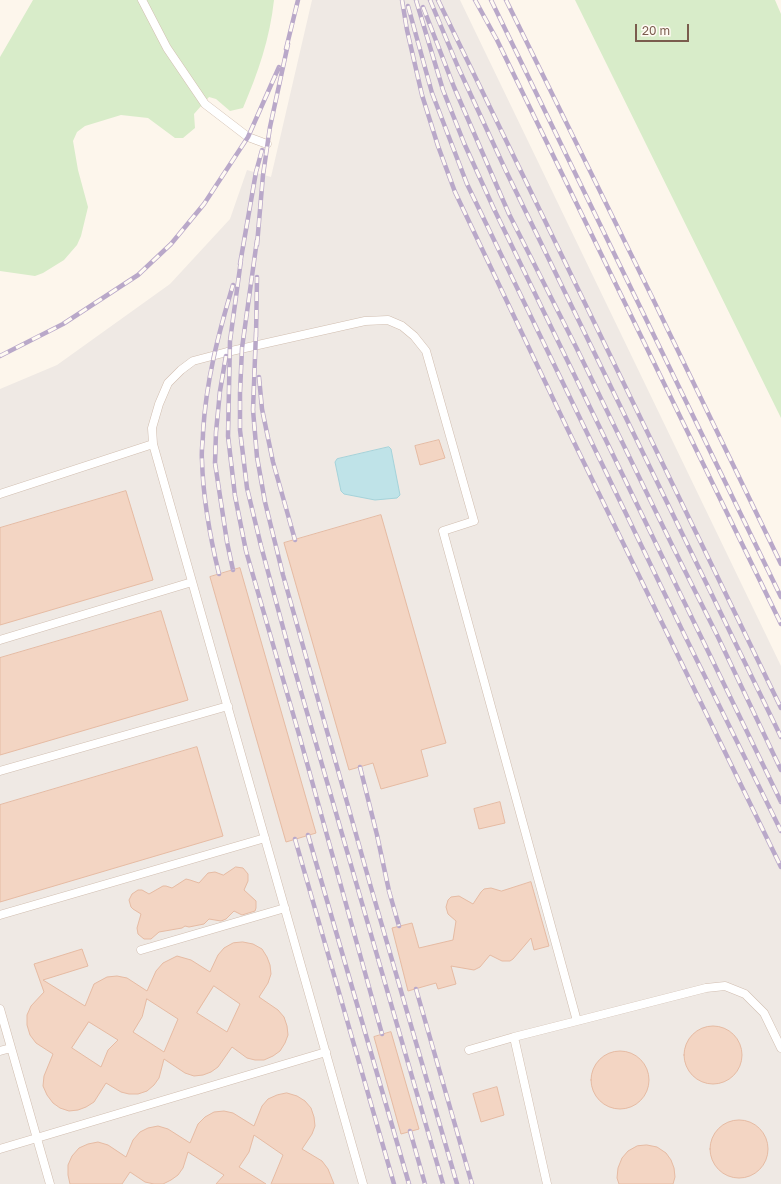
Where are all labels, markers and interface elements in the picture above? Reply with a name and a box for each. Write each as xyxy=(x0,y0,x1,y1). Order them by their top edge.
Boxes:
scale bar xyxy=(637,16,691,42)
text: 20 m xyxy=(642,23,670,38)

